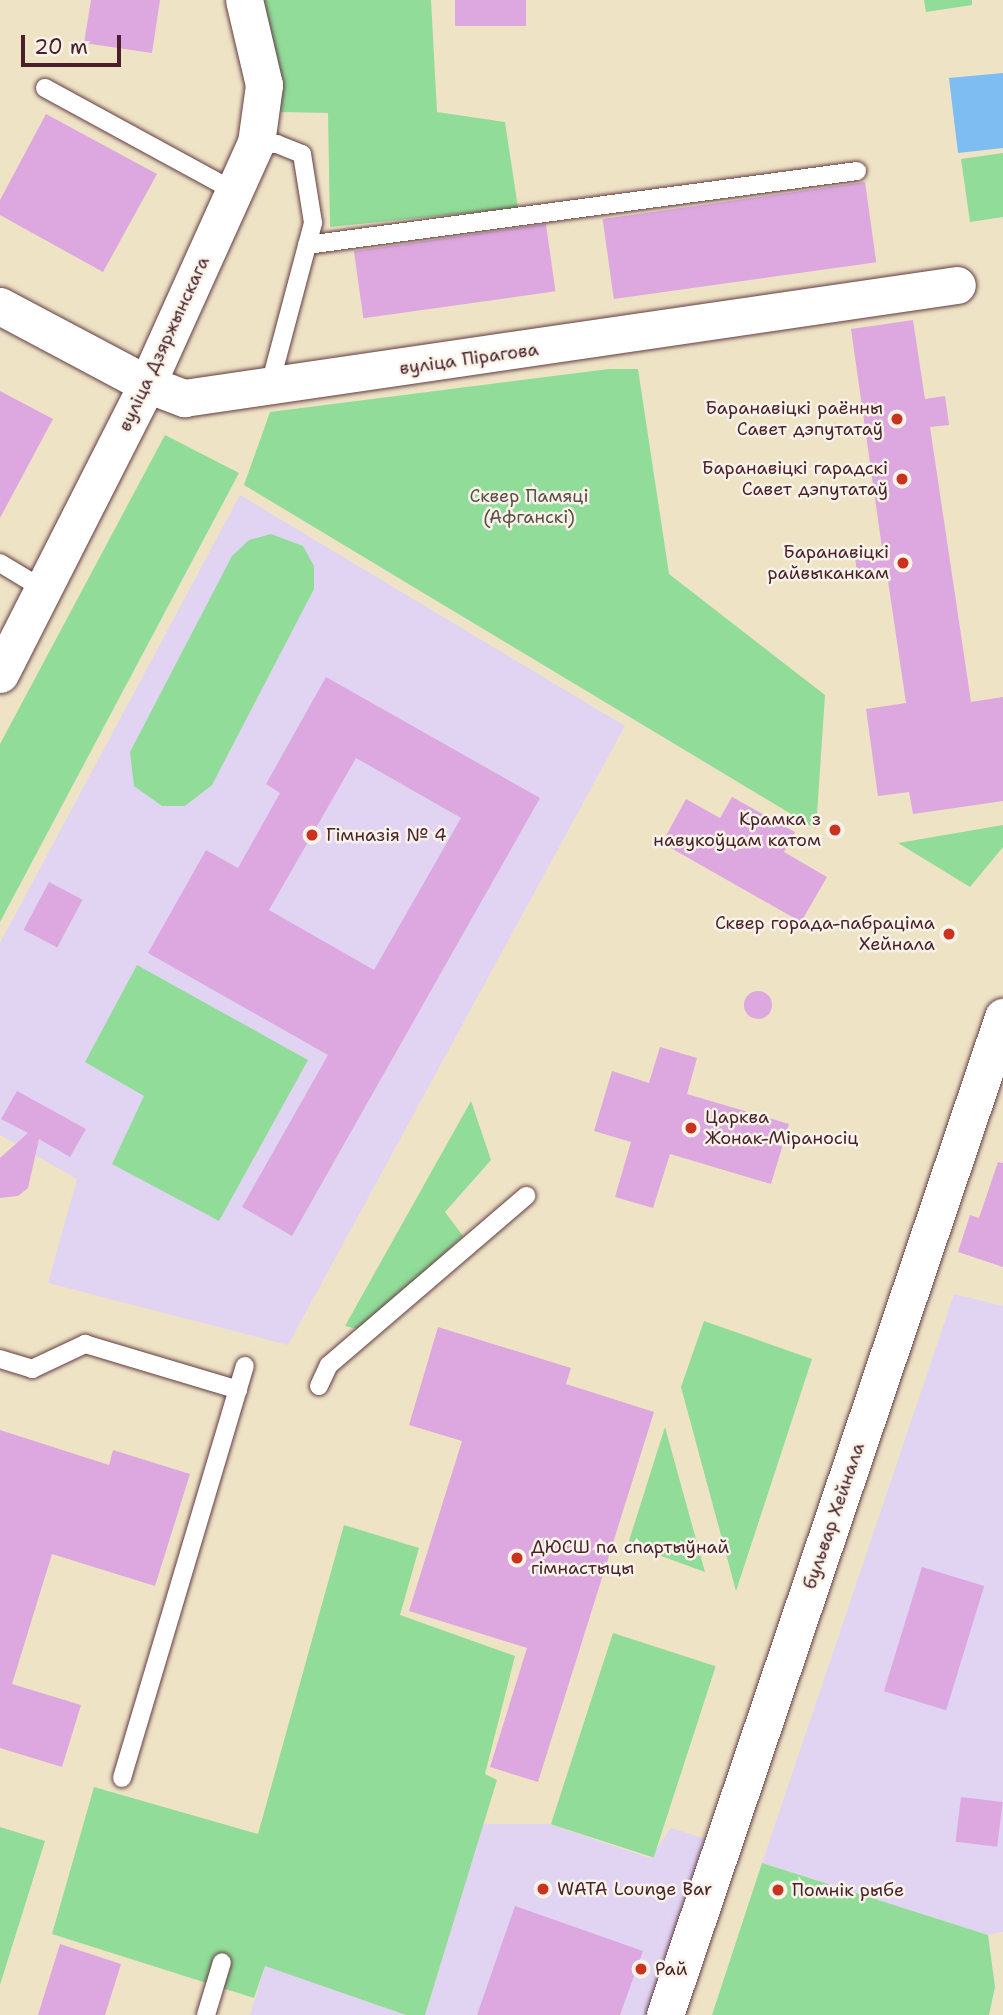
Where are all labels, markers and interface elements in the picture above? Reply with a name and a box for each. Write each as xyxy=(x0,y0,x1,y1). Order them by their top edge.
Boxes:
scale bar xyxy=(24,21,124,65)
text: 20 m xyxy=(34,33,88,61)
street label: вуліца Дзяржынскага xyxy=(114,253,214,435)
street label: вуліца Пірагова xyxy=(398,339,540,379)
place label: Баранавіцкі раённы Савет дэпутатаў xyxy=(705,398,883,440)
marker: Баранавіцкі раённы Савет дэпутатаў xyxy=(889,411,905,427)
place label: Баранавіцкі гарадскі Савет дэпутатаў xyxy=(702,458,888,500)
marker: Баранавіцкі гарадскі Савет дэпутатаў xyxy=(894,471,910,487)
park label: Сквер Памяці (Афганскі) xyxy=(469,486,589,528)
place label: Баранавіцкі райвыканкам xyxy=(767,542,889,584)
marker: Баранавіцкі райвыканкам xyxy=(895,555,911,571)
place label: Крамка з навукоўцам катом xyxy=(653,809,821,852)
marker: Крамка з навукоўцам катом xyxy=(827,822,843,838)
place label: Гімназія № 4 xyxy=(326,824,447,846)
marker: Гімназія № 4 xyxy=(304,827,320,843)
place label: Сквер горада-пабраціма Хейнала xyxy=(715,913,935,956)
marker: Сквер горада-пабраціма Хейнала xyxy=(941,926,957,942)
place label: Царква Жонак-Міраносіц xyxy=(705,1107,858,1150)
marker: Царква Жонак-Міраносіц xyxy=(683,1120,699,1136)
street label: бульвар Хейнала xyxy=(799,1440,869,1592)
place label: ДЮСШ па спартыўнай гімнастыцы xyxy=(531,1537,729,1580)
marker: ДЮСШ па спартыўнай гімнастыцы xyxy=(509,1550,525,1566)
place label: WATA Lounge Bar xyxy=(557,1878,712,1900)
place label: Помнік рыбе xyxy=(792,1879,904,1901)
marker: WATA Lounge Bar xyxy=(535,1881,551,1897)
marker: Помнік рыбе xyxy=(770,1882,786,1898)
place label: Рай xyxy=(655,1958,687,1980)
marker: Рай xyxy=(633,1961,649,1977)

